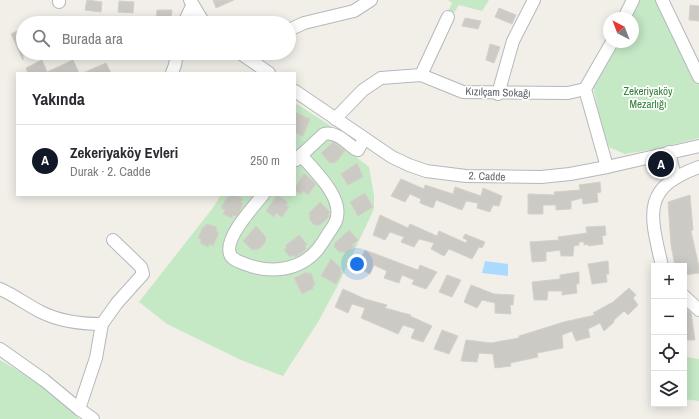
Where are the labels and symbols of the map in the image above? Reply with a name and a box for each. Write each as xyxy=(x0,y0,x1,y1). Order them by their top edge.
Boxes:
north arrow xyxy=(603,12,639,48)
street label: Kızılçam Sokağı xyxy=(465,84,531,100)
park label: Zekeriyaköy Mezarlığı xyxy=(623,84,673,111)
pin: A xyxy=(648,149,674,179)
street label: 2. Cadde xyxy=(468,168,506,184)
your location xyxy=(347,254,367,274)

